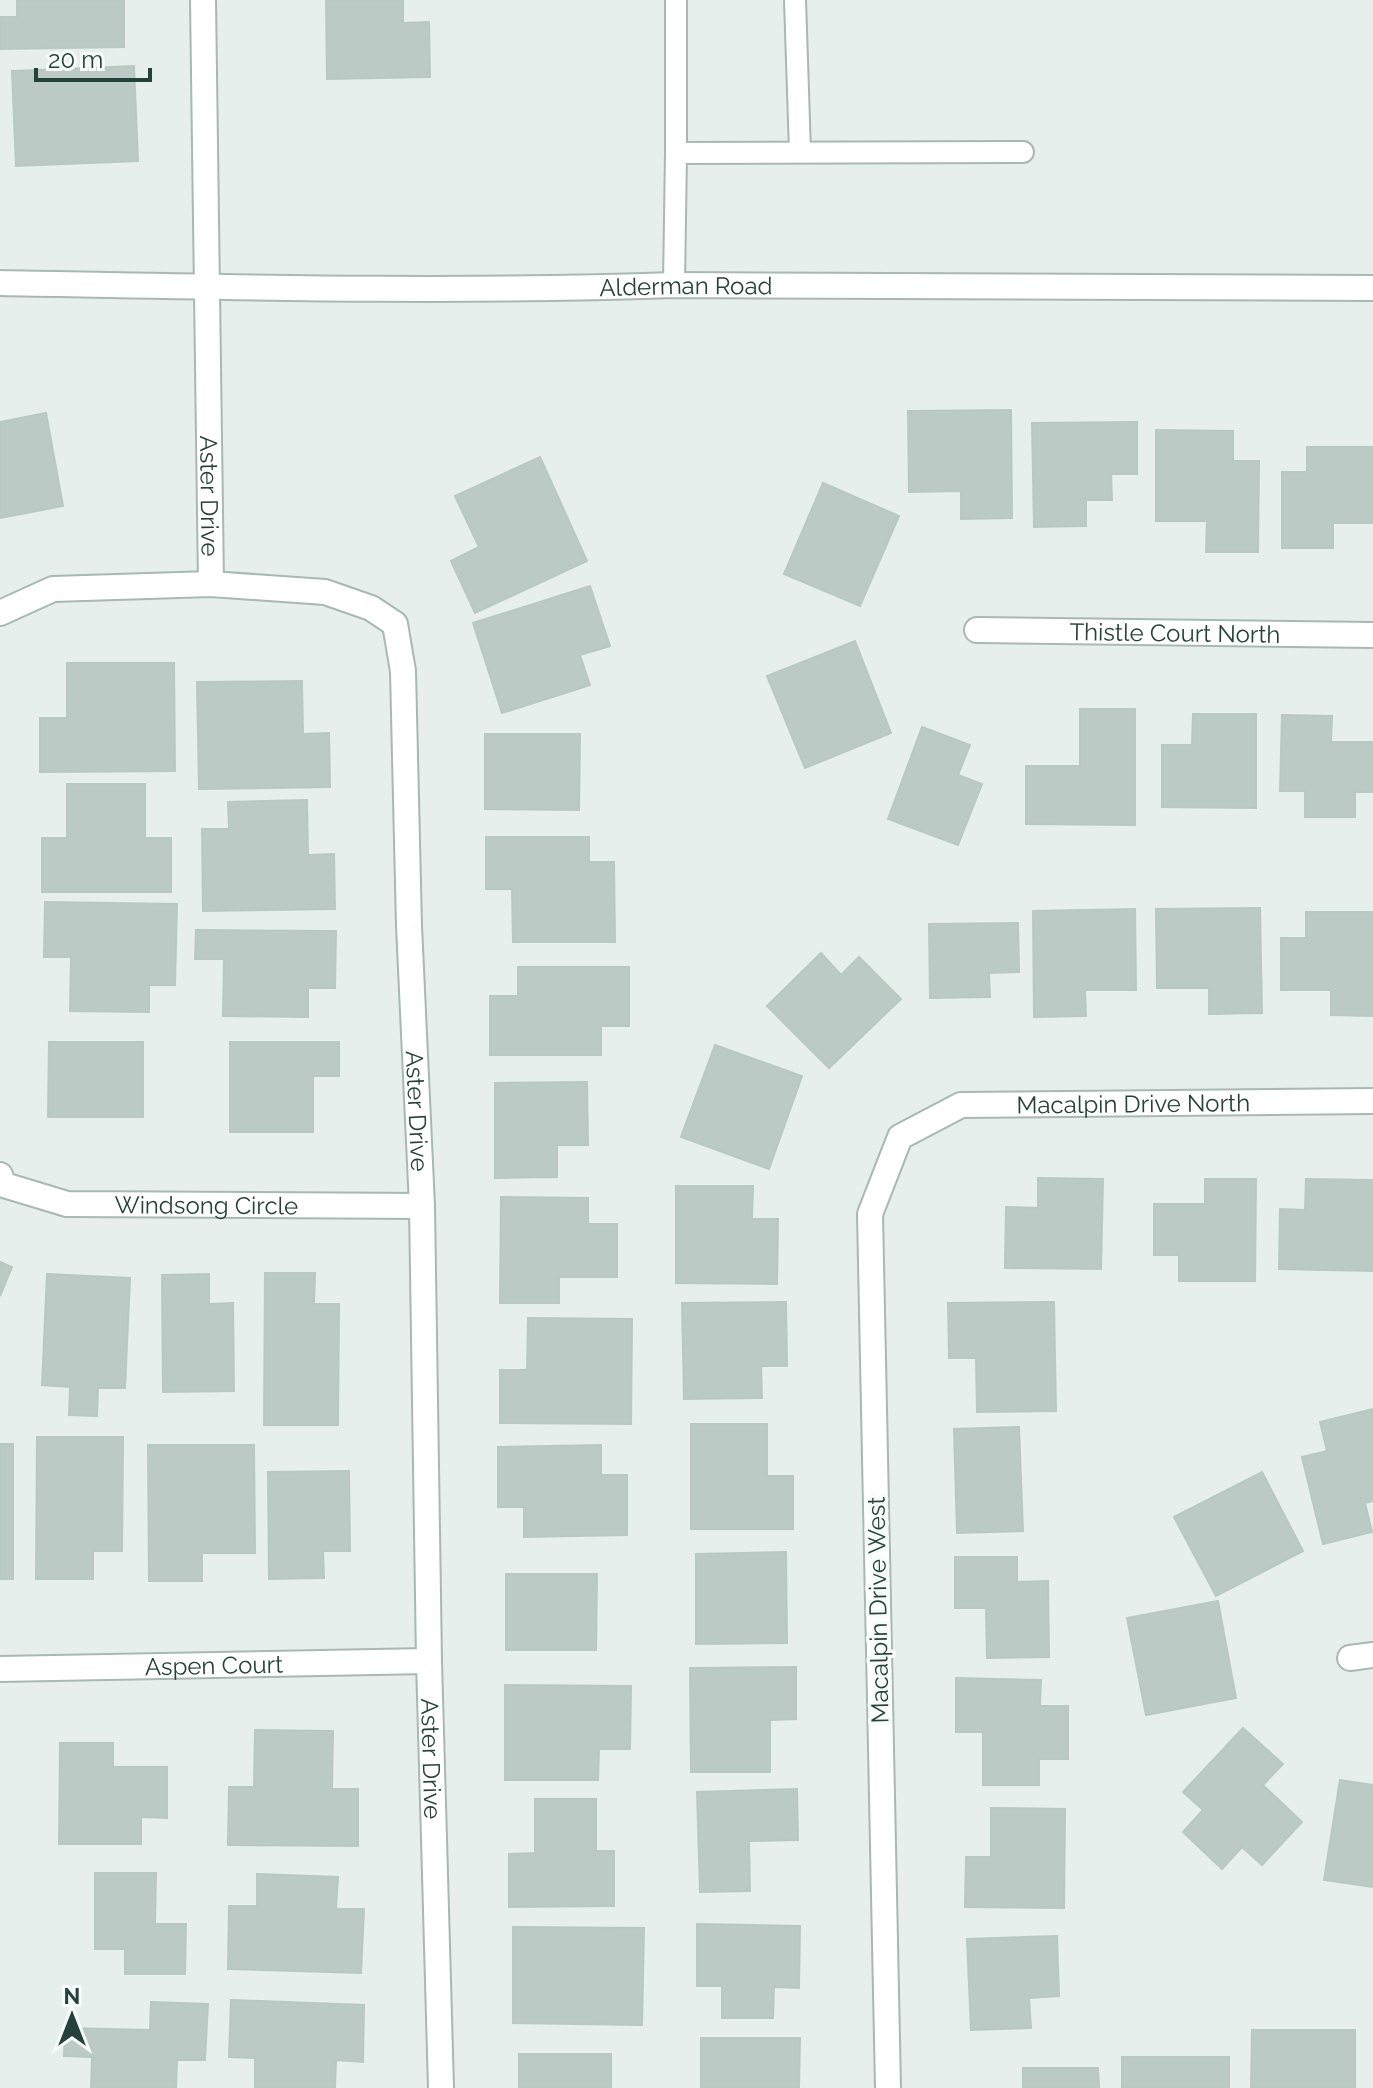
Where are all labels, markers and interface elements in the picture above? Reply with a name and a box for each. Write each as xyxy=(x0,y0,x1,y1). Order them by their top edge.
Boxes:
scale bar xyxy=(36,32,150,82)
text: 20 m xyxy=(48,45,103,74)
street label: Alderman Road xyxy=(599,270,773,302)
street label: Aster Drive xyxy=(194,435,225,557)
street label: Thistle Court North xyxy=(1069,617,1281,648)
street label: Aster Drive xyxy=(400,1050,435,1172)
street label: Macalpin Drive North xyxy=(1016,1088,1250,1119)
street label: Windsong Circle xyxy=(115,1190,298,1220)
street label: Macalpin Drive West xyxy=(862,1496,894,1724)
street label: Aspen Court xyxy=(145,1649,283,1681)
street label: Aster Drive xyxy=(416,1698,448,1820)
north arrow xyxy=(32,1976,112,2056)
text: N xyxy=(64,1983,80,2009)

